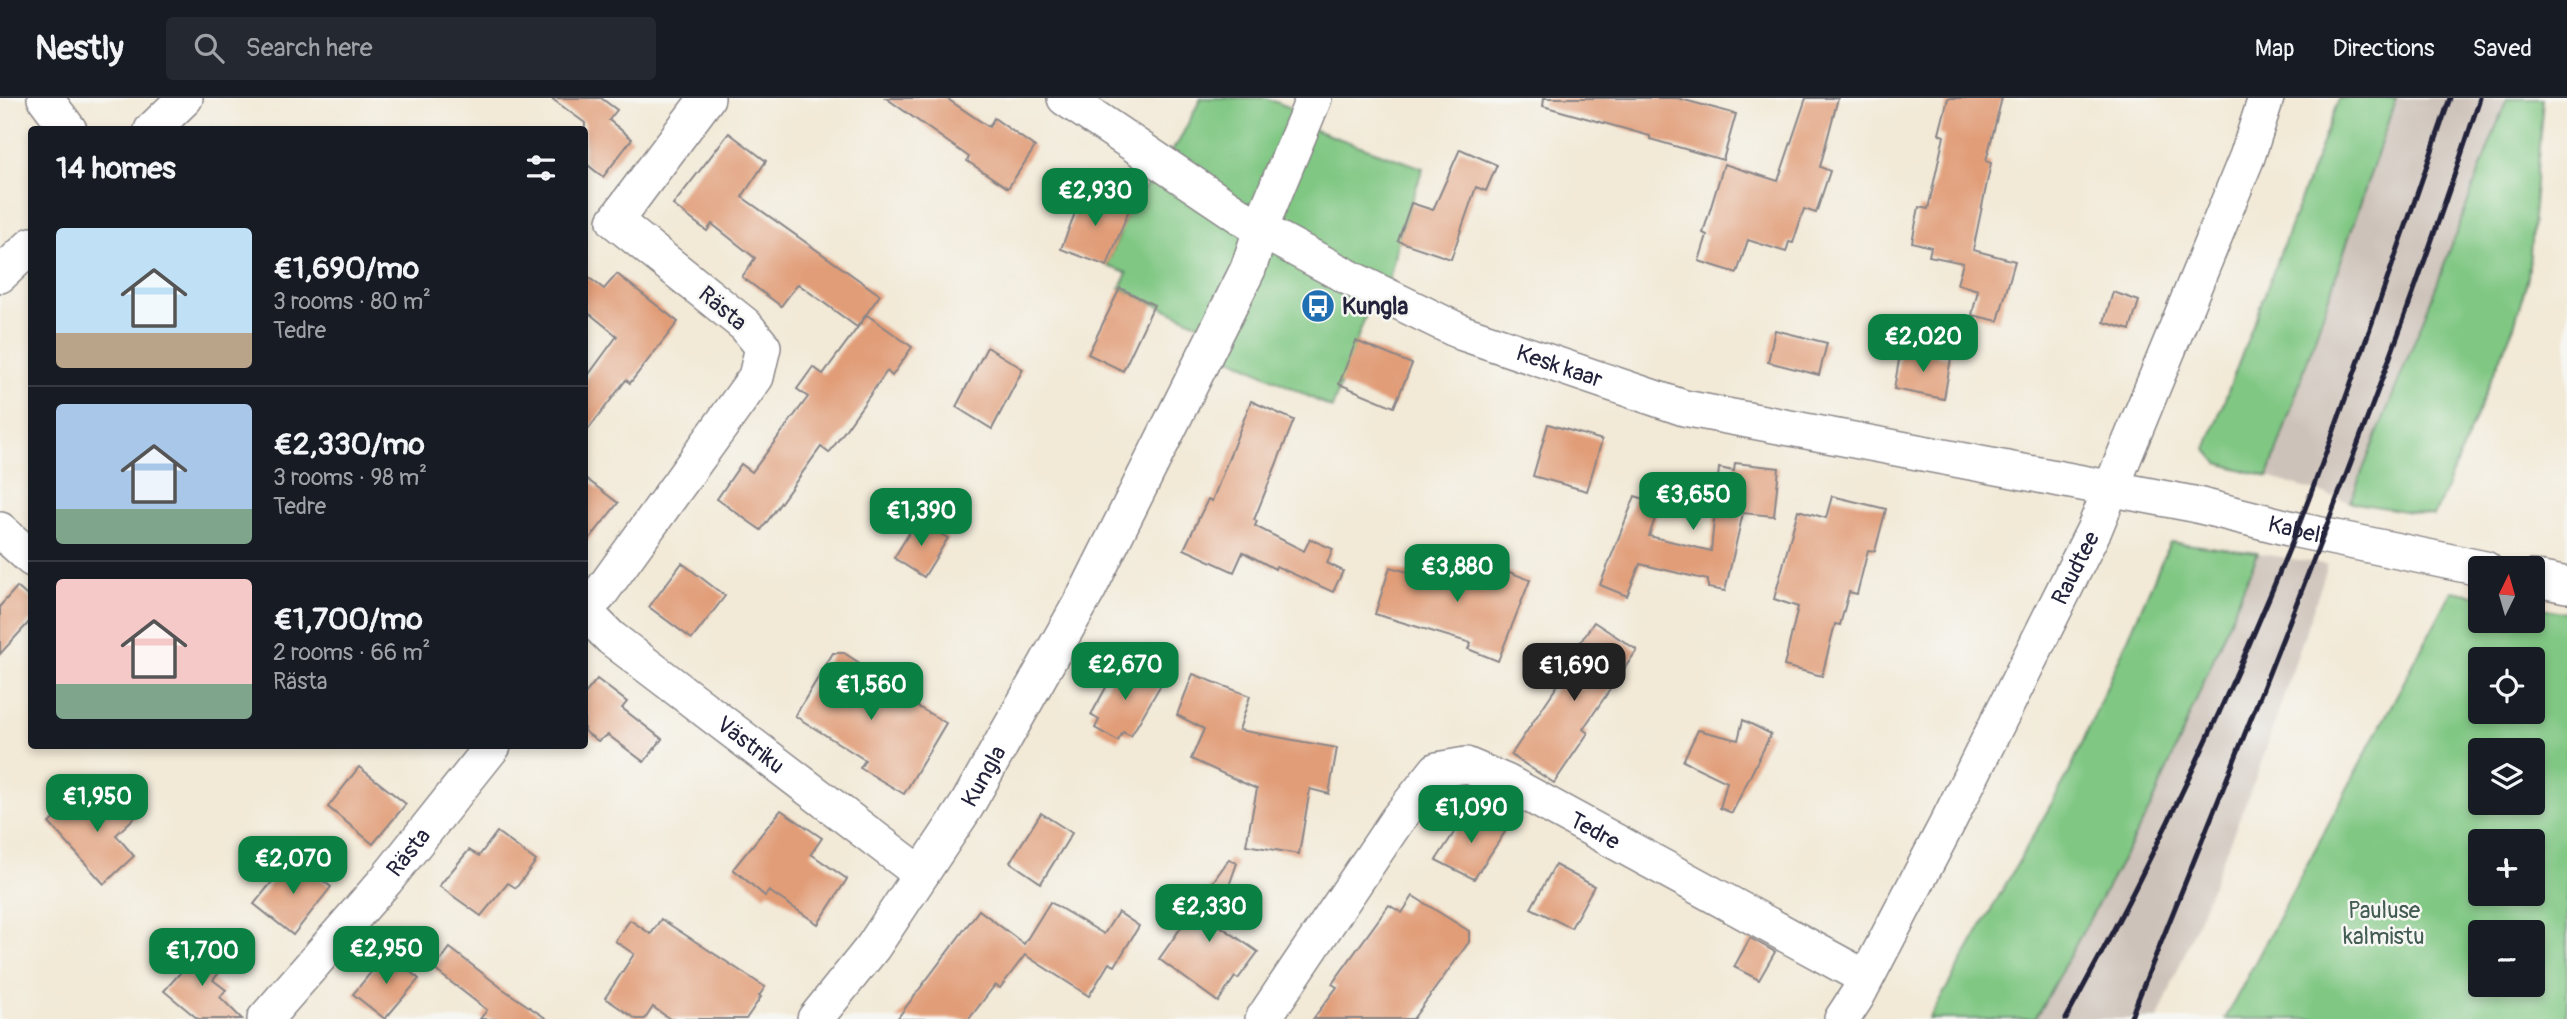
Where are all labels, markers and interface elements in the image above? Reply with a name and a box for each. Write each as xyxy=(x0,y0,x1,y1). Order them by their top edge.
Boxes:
search box xyxy=(166,17,656,80)
text: Nestly xyxy=(35,28,124,69)
icon: search xyxy=(190,29,228,67)
text: Search here xyxy=(246,32,373,64)
text: Map xyxy=(2255,34,2295,63)
text: Directions xyxy=(2333,34,2434,63)
text: Saved xyxy=(2472,34,2532,63)
icon: filters xyxy=(522,149,560,187)
text: 14 homes xyxy=(56,150,176,187)
pin: €2,930 xyxy=(1038,169,1152,228)
text: €2,930 xyxy=(1058,176,1132,205)
text: €1,690/mo xyxy=(273,250,419,287)
icon: home xyxy=(112,256,196,340)
street label: Rästa xyxy=(692,280,753,337)
text: 3 rooms · 80 m² xyxy=(273,287,431,316)
bus stop icon: Kungla xyxy=(1299,287,1337,325)
place label: Kungla xyxy=(1342,292,1408,321)
pin: €2,020 xyxy=(1866,314,1980,374)
text: Tedre xyxy=(273,316,326,345)
text: €2,020 xyxy=(1884,322,1962,351)
street label: Kesk kaar xyxy=(1512,338,1606,394)
text: €2,330/mo xyxy=(273,426,425,463)
icon: home xyxy=(112,432,196,516)
text: 3 rooms · 98 m² xyxy=(273,463,427,492)
pin: €3,650 xyxy=(1636,472,1750,532)
text: €3,650 xyxy=(1655,480,1731,509)
pin: €1,390 xyxy=(864,489,978,548)
text: Tedre xyxy=(273,492,326,521)
text: €1,390 xyxy=(886,496,956,525)
street label: Kabeli xyxy=(2265,509,2327,550)
street label: Raudtee xyxy=(2045,526,2106,610)
pin: €3,880 xyxy=(1400,545,1514,604)
text: €3,880 xyxy=(1421,552,1493,581)
north arrow xyxy=(2468,556,2544,634)
map controls xyxy=(2468,556,2545,997)
text: €1,700/mo xyxy=(273,601,423,638)
icon: home xyxy=(112,607,196,691)
text: 2 rooms · 66 m² xyxy=(273,638,430,667)
pin: €2,670 xyxy=(1068,642,1182,702)
pin: €1,690 xyxy=(1517,644,1631,703)
button: locate xyxy=(2468,647,2545,724)
text: €2,670 xyxy=(1088,650,1162,679)
text: €1,690 xyxy=(1539,651,1609,680)
pin: €1,560 xyxy=(814,662,928,722)
text: Rästa xyxy=(273,667,328,696)
text: €1,560 xyxy=(835,670,907,699)
street label: Västriku xyxy=(711,710,790,780)
button: layers xyxy=(2468,738,2545,815)
street label: Kungla xyxy=(955,740,1013,812)
pin: €1,950 xyxy=(40,774,154,834)
text: €1,950 xyxy=(62,782,132,811)
pin: €1,090 xyxy=(1414,786,1528,845)
text: €1,090 xyxy=(1434,793,1508,822)
street label: Tedre xyxy=(1564,805,1625,857)
street label: Rästa xyxy=(380,822,437,883)
button: + xyxy=(2468,829,2545,906)
pin: €2,070 xyxy=(236,836,350,896)
text: €2,070 xyxy=(254,844,332,873)
pin: €2,330 xyxy=(1152,884,1266,944)
text: €2,330 xyxy=(1171,892,1247,921)
park label: Pauluse kalmistu xyxy=(2343,896,2425,951)
button: − xyxy=(2468,920,2545,997)
pin: €2,950 xyxy=(329,926,443,986)
pin: €1,700 xyxy=(145,928,259,988)
text: €2,950 xyxy=(349,934,423,963)
text: €1,700 xyxy=(165,936,239,965)

